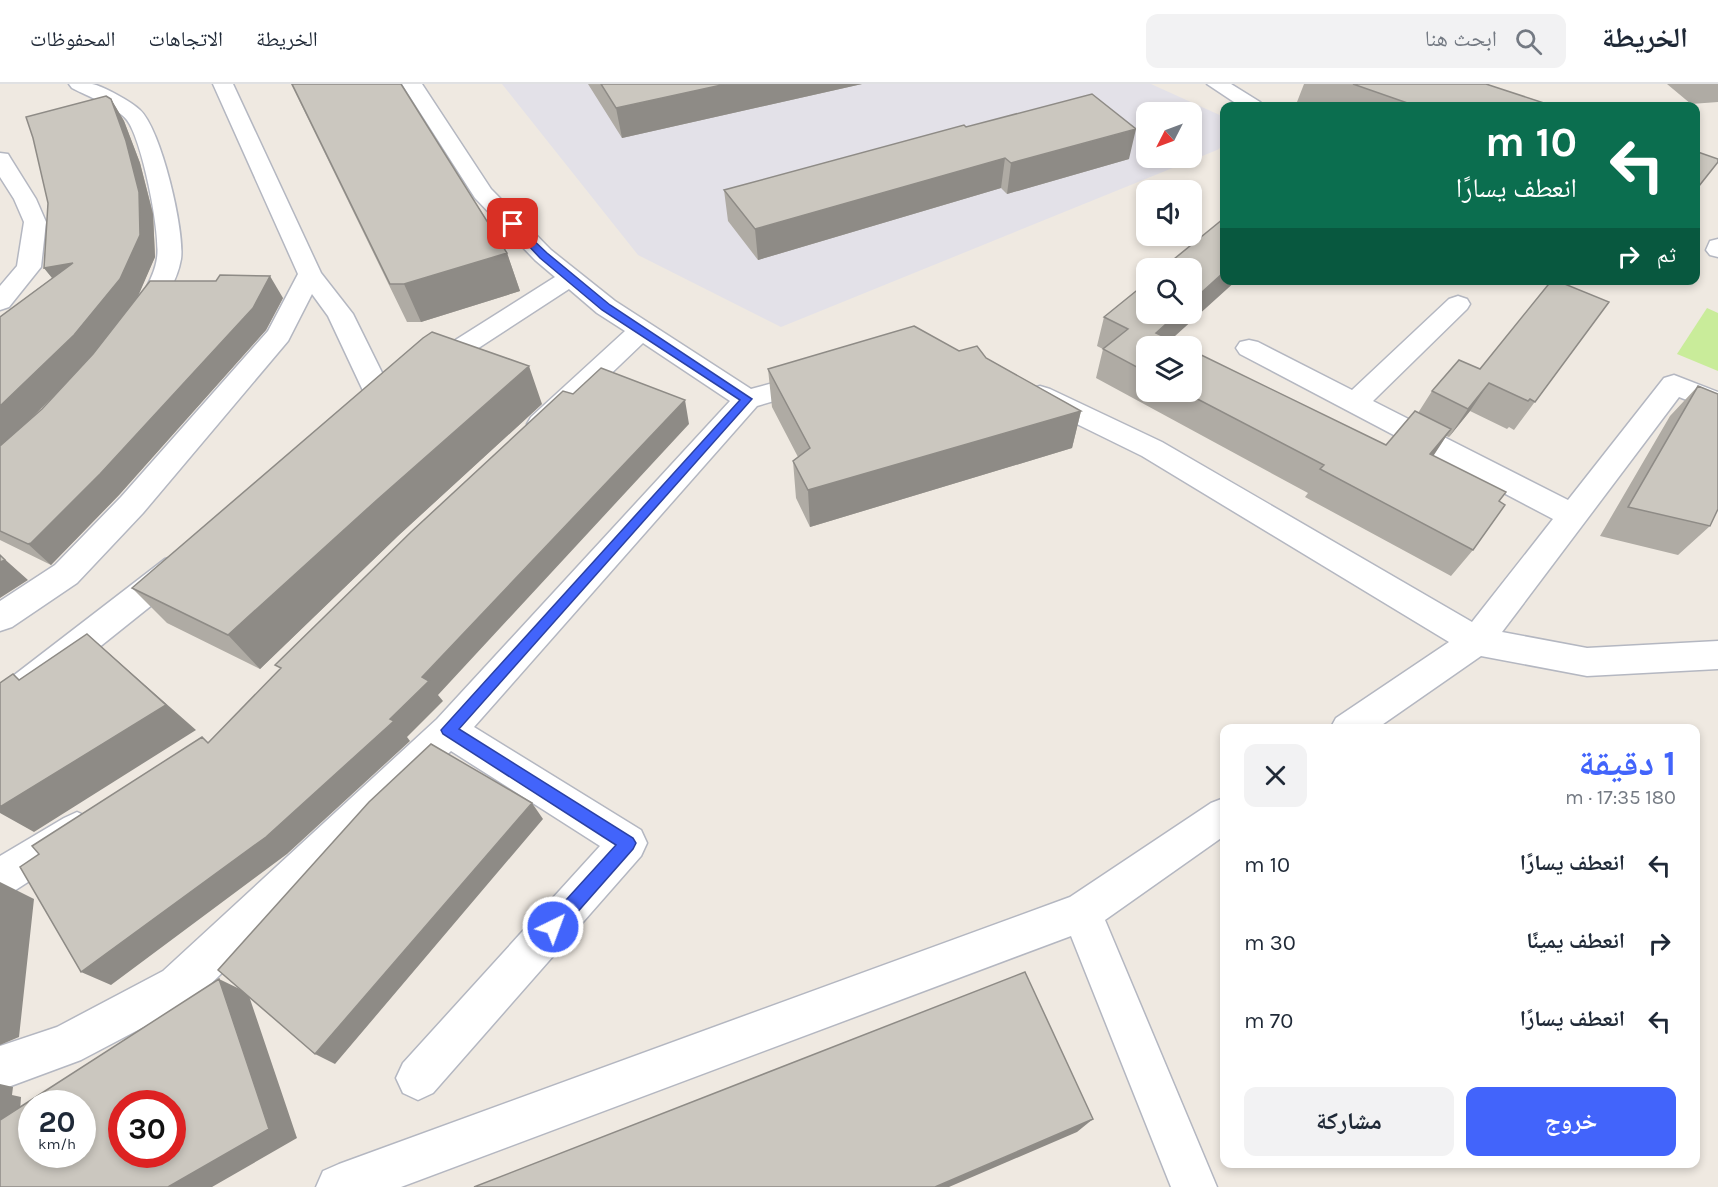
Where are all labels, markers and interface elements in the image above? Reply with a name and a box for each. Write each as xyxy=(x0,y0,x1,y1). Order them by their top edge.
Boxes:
search box xyxy=(1146,14,1566,68)
text: الخريطة xyxy=(1602,21,1688,54)
icon: search xyxy=(1512,25,1545,58)
text: ابحث هنا xyxy=(1425,26,1497,52)
text: المحفوظات xyxy=(30,27,115,51)
text: الاتجاهات xyxy=(148,27,223,51)
text: الخريطة xyxy=(256,27,318,51)
north arrow xyxy=(1136,102,1202,168)
map controls xyxy=(1136,102,1202,402)
text: 10 m xyxy=(1485,117,1577,167)
icon: left xyxy=(1598,126,1676,204)
text: انعطف يسارًا xyxy=(1456,172,1577,204)
button: sound xyxy=(1136,180,1202,246)
pin xyxy=(487,198,538,249)
icon: arrive xyxy=(496,207,529,240)
icon: right xyxy=(1612,240,1645,273)
text: ثم xyxy=(1657,242,1676,268)
button: search xyxy=(1136,258,1202,324)
button: layers xyxy=(1136,336,1202,402)
text: 1 دقيقة xyxy=(1578,742,1676,784)
button: close xyxy=(1244,744,1307,807)
text: 180 m · 17:35 xyxy=(1565,786,1676,809)
icon: left xyxy=(1643,849,1676,882)
text: انعطف يسارًا xyxy=(1520,850,1625,876)
text: 10 m xyxy=(1244,852,1290,878)
position arrow xyxy=(521,895,585,959)
icon: right xyxy=(1643,927,1676,960)
text: انعطف يمينًا xyxy=(1526,928,1625,954)
text: 30 m xyxy=(1244,930,1296,956)
icon: left xyxy=(1643,1005,1676,1038)
text: انعطف يسارًا xyxy=(1520,1006,1625,1032)
text: 70 m xyxy=(1244,1008,1293,1034)
button: مشاركة xyxy=(1244,1087,1454,1156)
button: خروج xyxy=(1466,1087,1676,1156)
speed limit sign: 30 xyxy=(108,1090,186,1168)
text: 20 xyxy=(38,1104,76,1140)
text: km/h xyxy=(38,1135,76,1153)

